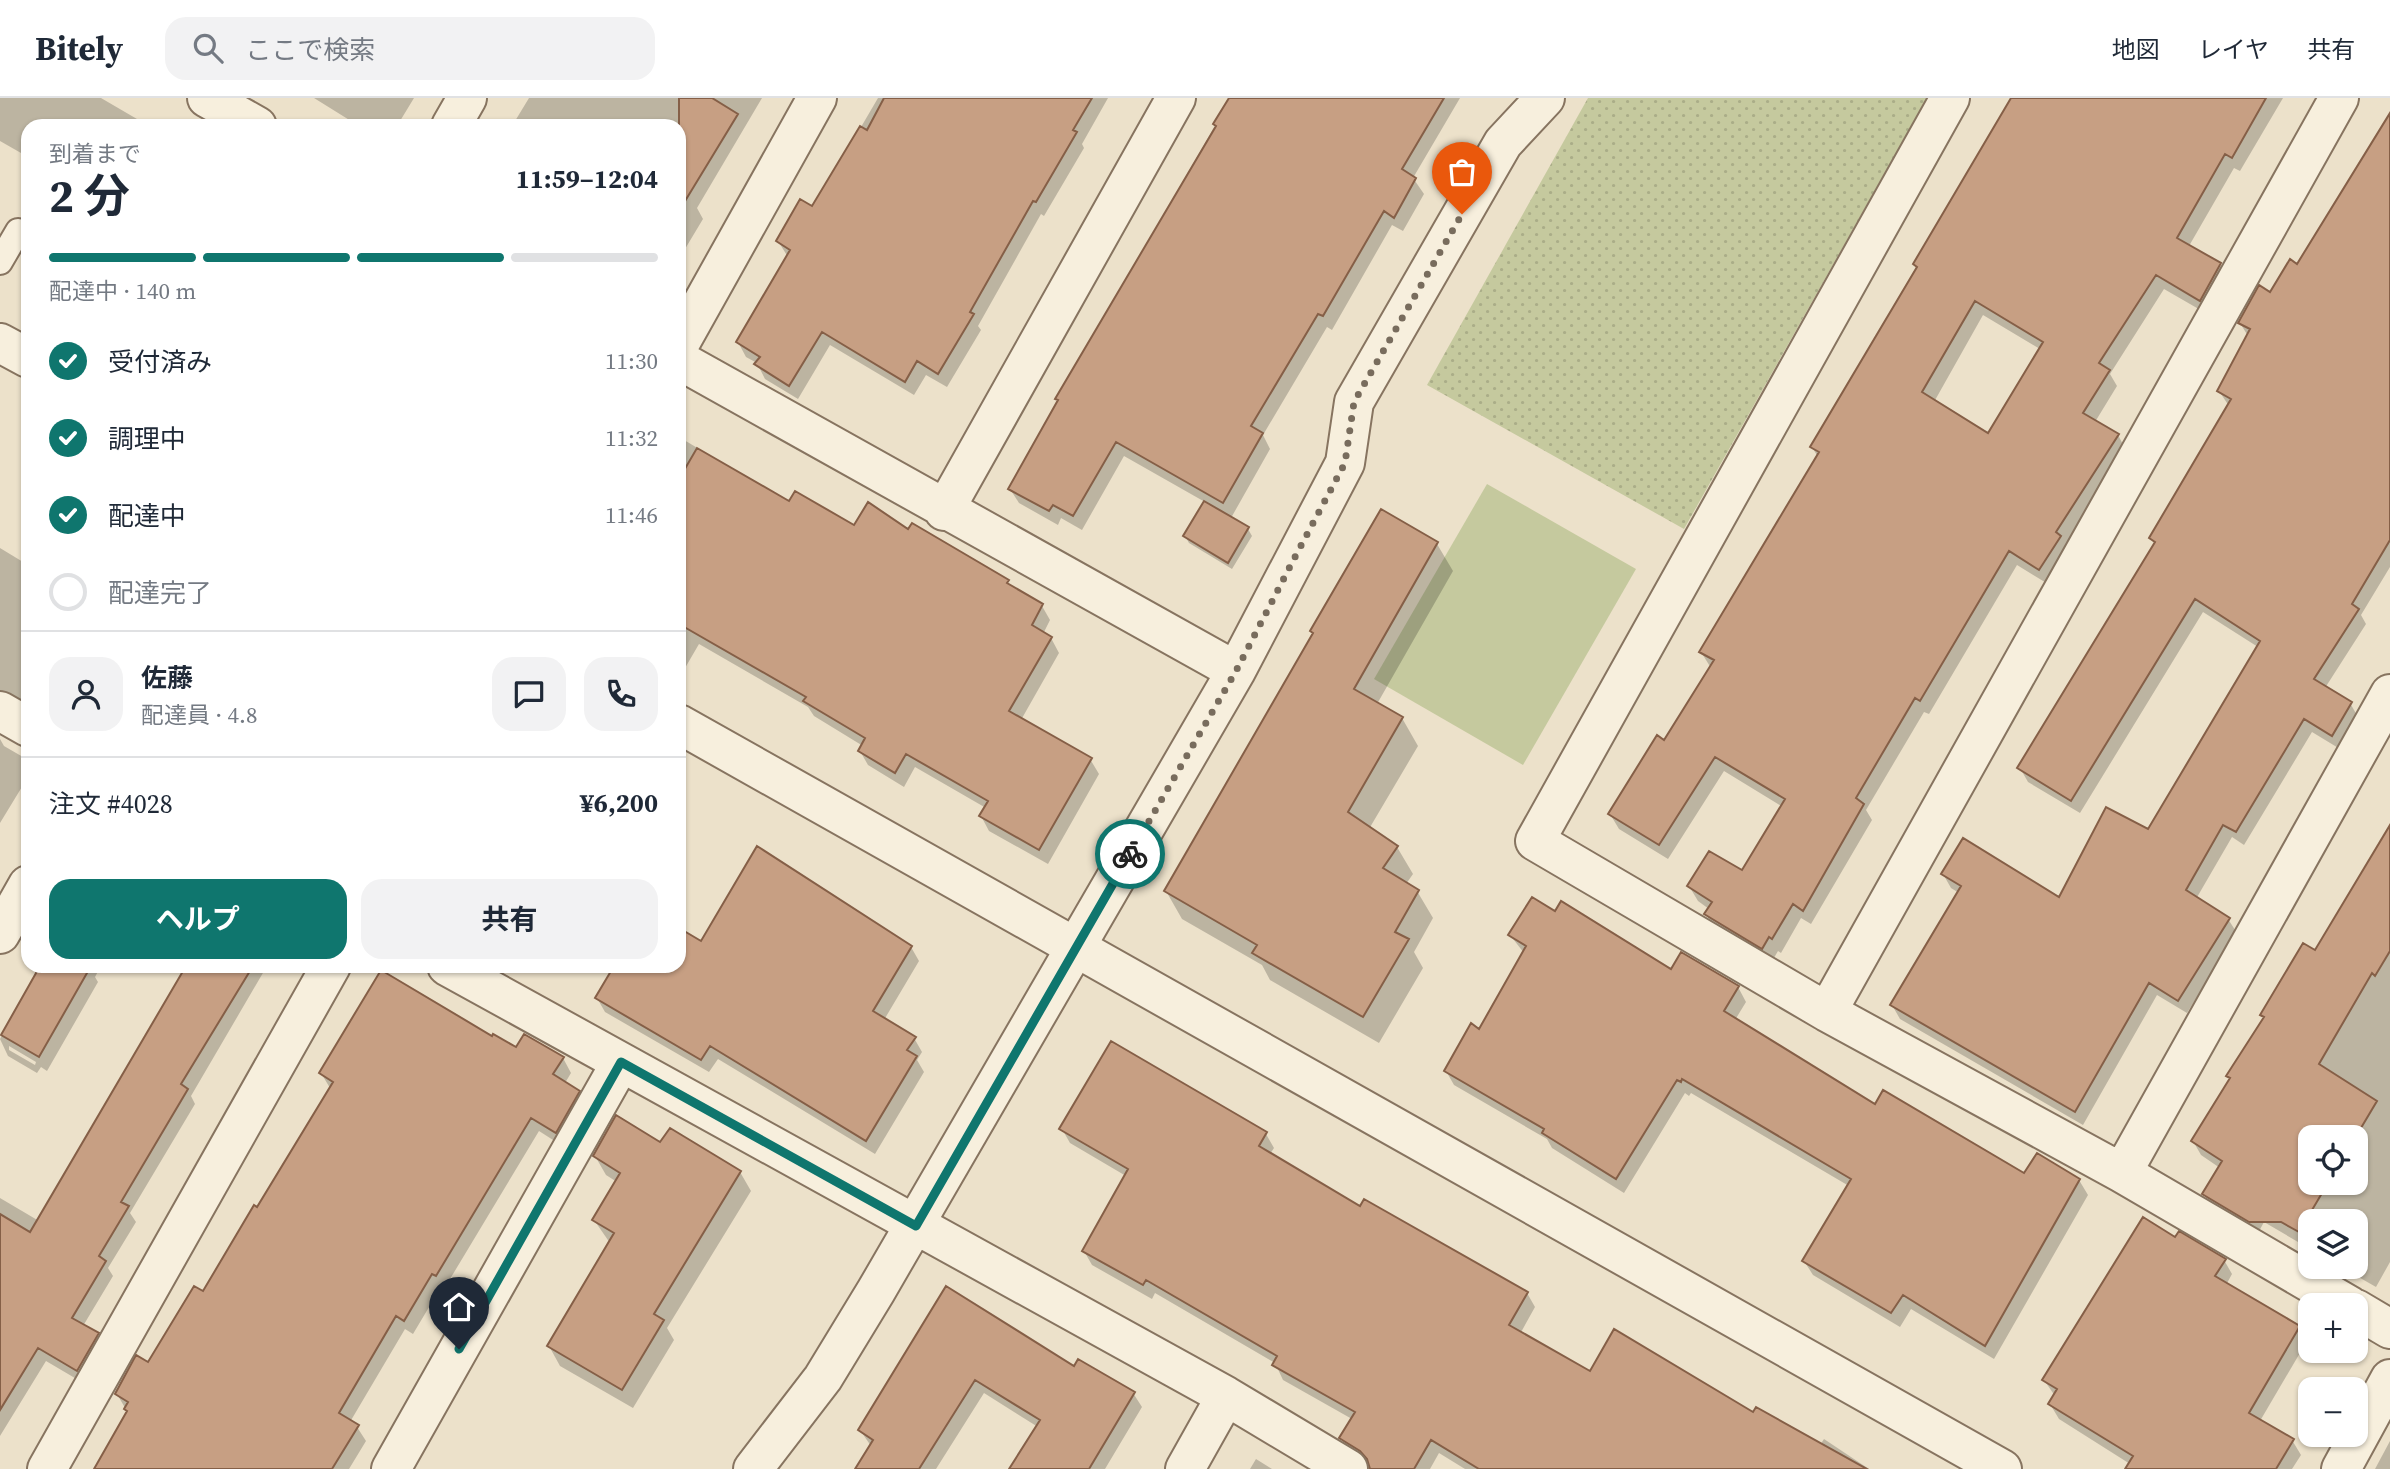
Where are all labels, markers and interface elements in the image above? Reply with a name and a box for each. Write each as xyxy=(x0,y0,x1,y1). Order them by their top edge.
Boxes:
search box xyxy=(165,17,655,80)
text: Bitely xyxy=(35,26,123,71)
icon: search xyxy=(189,29,227,67)
text: ここで検索 xyxy=(245,32,375,68)
text: 地図 xyxy=(2112,33,2160,66)
text: レイヤ xyxy=(2198,33,2269,66)
text: 共有 xyxy=(2307,33,2355,66)
text: 到着まで xyxy=(49,138,141,170)
pin xyxy=(1432,142,1492,214)
icon: bag xyxy=(1443,153,1481,191)
text: 11:59–12:04 xyxy=(516,161,658,197)
text: 2 分 xyxy=(49,164,130,227)
text: 配達中 · 140 m xyxy=(49,275,196,307)
icon: check xyxy=(49,342,87,380)
text: 受付済み xyxy=(108,344,212,380)
text: 11:30 xyxy=(605,345,658,377)
icon: check xyxy=(49,419,87,457)
text: 調理中 xyxy=(108,421,186,457)
text: 11:32 xyxy=(605,422,658,454)
icon: check xyxy=(49,496,87,534)
text: 配達中 xyxy=(108,498,186,534)
text: 11:46 xyxy=(605,499,658,531)
text: 配達完了 xyxy=(108,575,212,611)
button: person xyxy=(49,657,123,731)
button: chat xyxy=(492,657,566,731)
button: phone xyxy=(584,657,658,731)
text: 佐藤 xyxy=(141,660,193,696)
text: 配達員 · 4.8 xyxy=(141,699,258,731)
text: ¥6,200 xyxy=(580,785,658,821)
text: 注文 #4028 xyxy=(49,786,173,822)
courier xyxy=(1095,819,1165,889)
icon: bike xyxy=(1111,835,1149,873)
button: ヘルプ xyxy=(49,879,347,959)
button: 共有 xyxy=(361,879,658,959)
map controls xyxy=(2298,1125,2368,1447)
button: locate xyxy=(2298,1125,2368,1195)
button: layers xyxy=(2298,1209,2368,1279)
pin xyxy=(429,1277,489,1349)
icon: home xyxy=(440,1288,478,1326)
button: + xyxy=(2298,1293,2368,1363)
button: − xyxy=(2298,1377,2368,1447)

